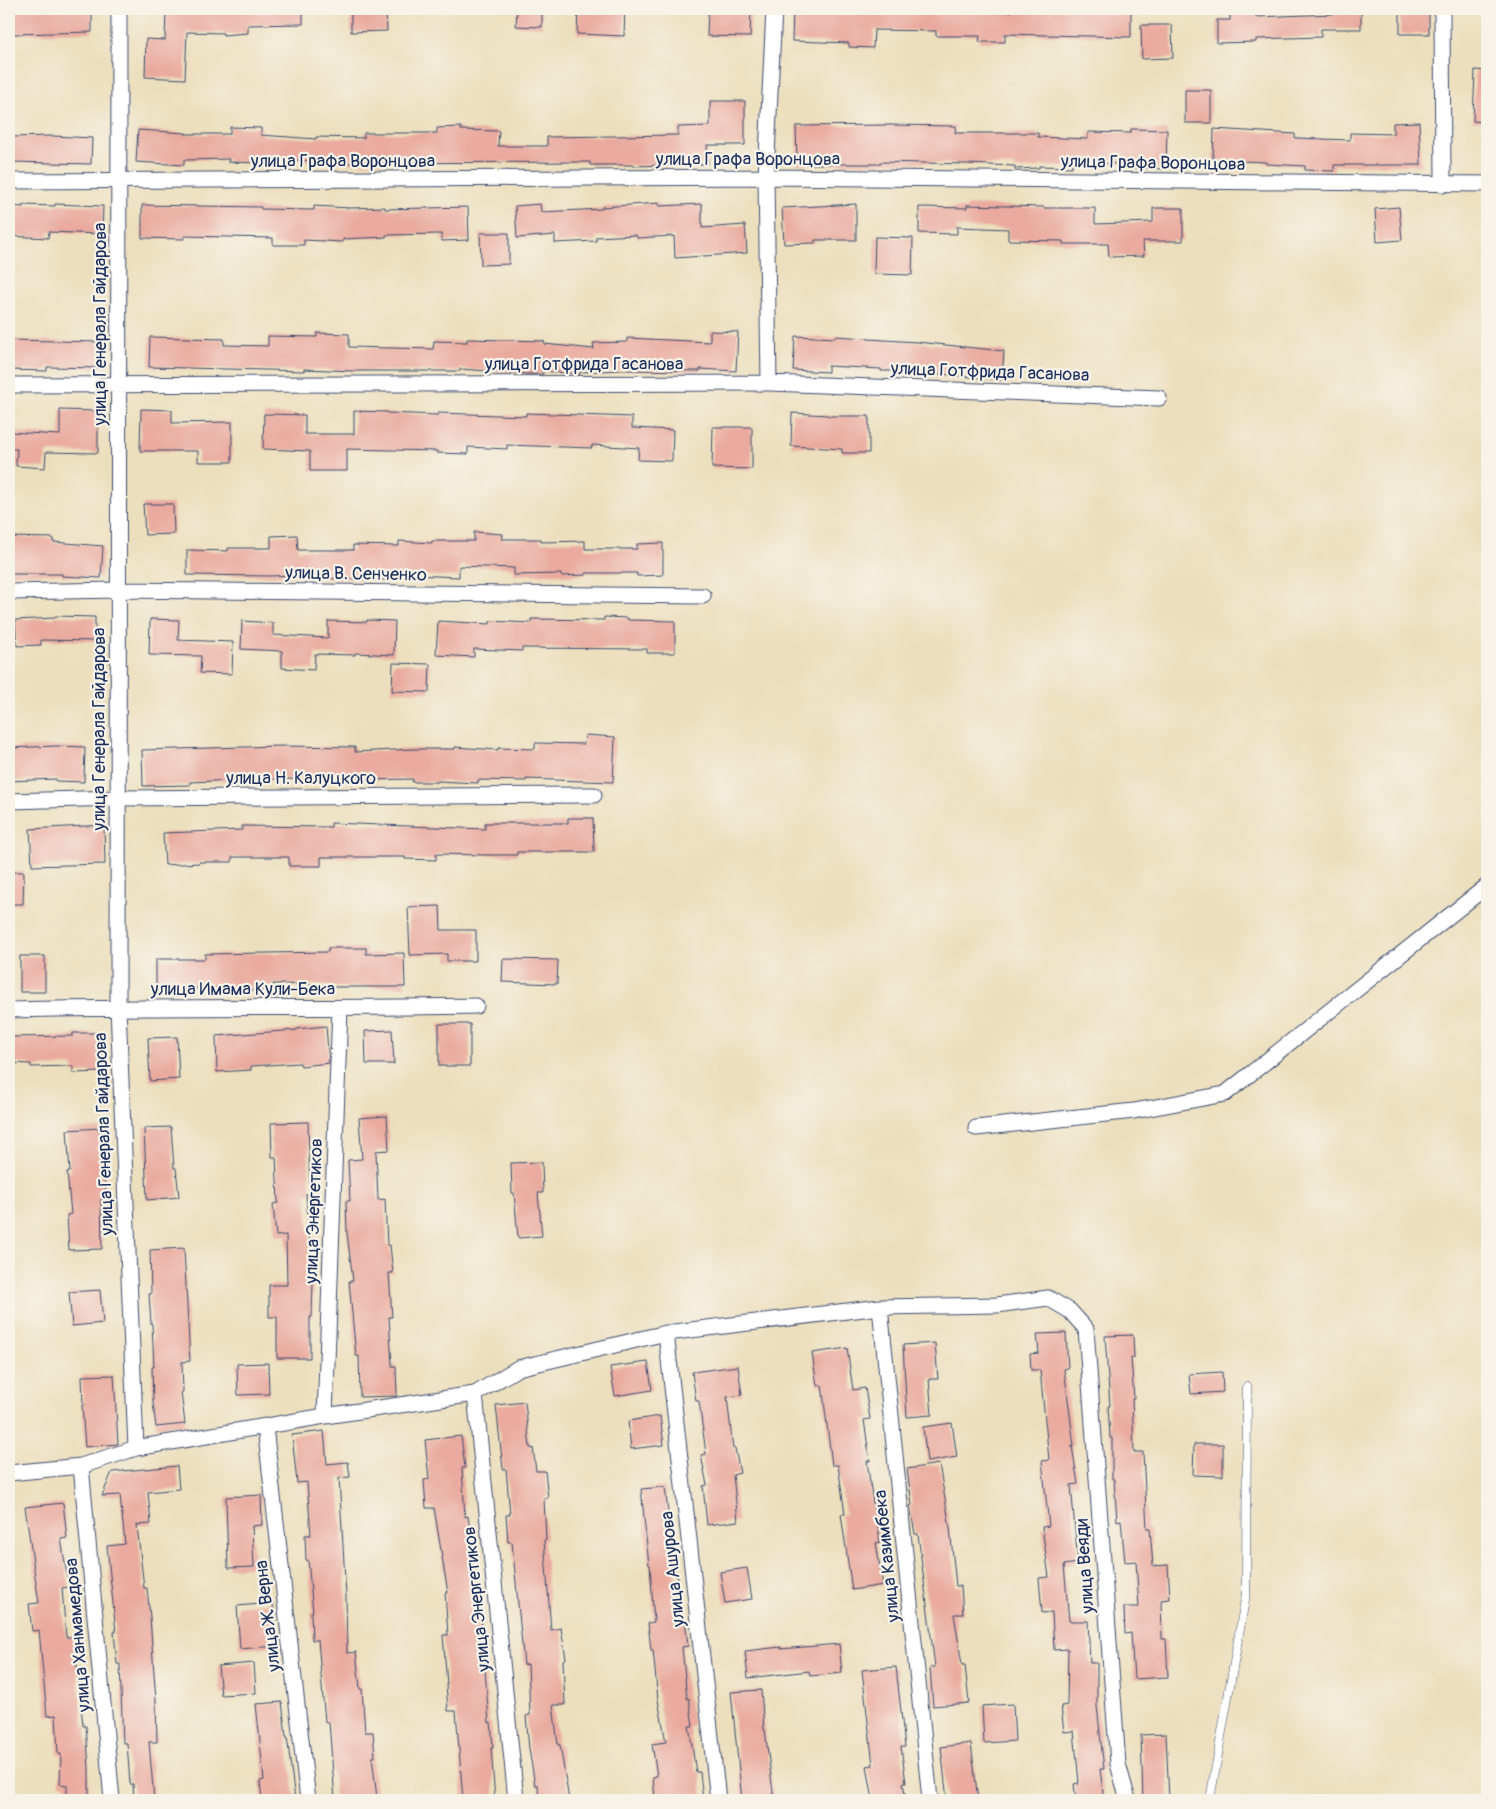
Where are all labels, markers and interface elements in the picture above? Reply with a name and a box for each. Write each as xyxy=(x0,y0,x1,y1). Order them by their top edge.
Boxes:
street label: улица Графа Воронцова xyxy=(655,148,840,171)
street label: улица Графа Воронцова xyxy=(250,150,435,173)
street label: улица Графа Воронцова xyxy=(1060,150,1245,176)
street label: улица Генерала Гайдарова xyxy=(89,223,112,426)
street label: улица Готфрида Гасанова xyxy=(484,353,683,376)
street label: улица Готфрида Гасанова xyxy=(889,357,1090,387)
street label: улица В. Сенченко xyxy=(284,561,427,587)
street label: улица Генерала Гайдарова xyxy=(88,628,111,831)
street label: улица Н. Калуцкого xyxy=(225,767,376,790)
street label: улица Имама Кули-Бека xyxy=(150,978,335,1001)
street label: улица Генерала Гайдарова xyxy=(89,1032,119,1237)
street label: улица Энергетиков xyxy=(300,1138,328,1285)
street label: улица Казимбека xyxy=(869,1489,905,1624)
street label: улица Ашурова xyxy=(655,1510,691,1629)
street label: улица Веяди xyxy=(1070,1518,1100,1615)
street label: улица Энергетиков xyxy=(458,1525,496,1674)
street label: улица Ханмамедова xyxy=(60,1557,96,1714)
street label: улица Ж. Верна xyxy=(250,1559,286,1674)

